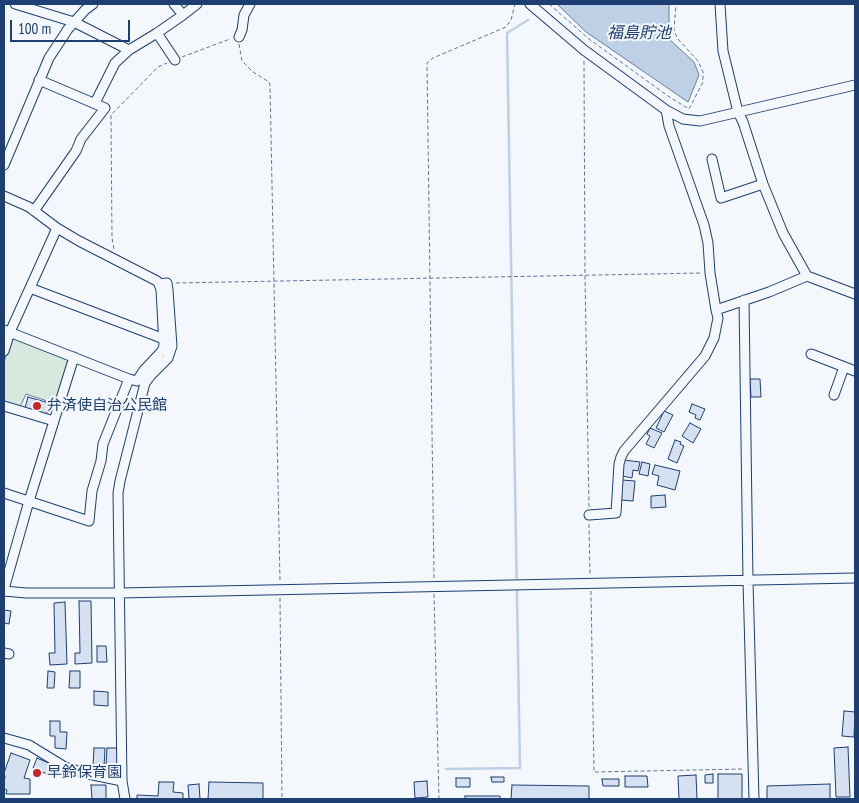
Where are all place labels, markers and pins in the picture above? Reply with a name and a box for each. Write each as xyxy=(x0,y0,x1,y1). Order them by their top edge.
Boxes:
place label: 弁済使自治公民館 xyxy=(47,397,167,415)
marker: 弁済使自治公民館 xyxy=(31,400,43,412)
place label: 早鈴保育園 xyxy=(47,764,122,782)
marker: 早鈴保育園 xyxy=(31,767,43,779)

